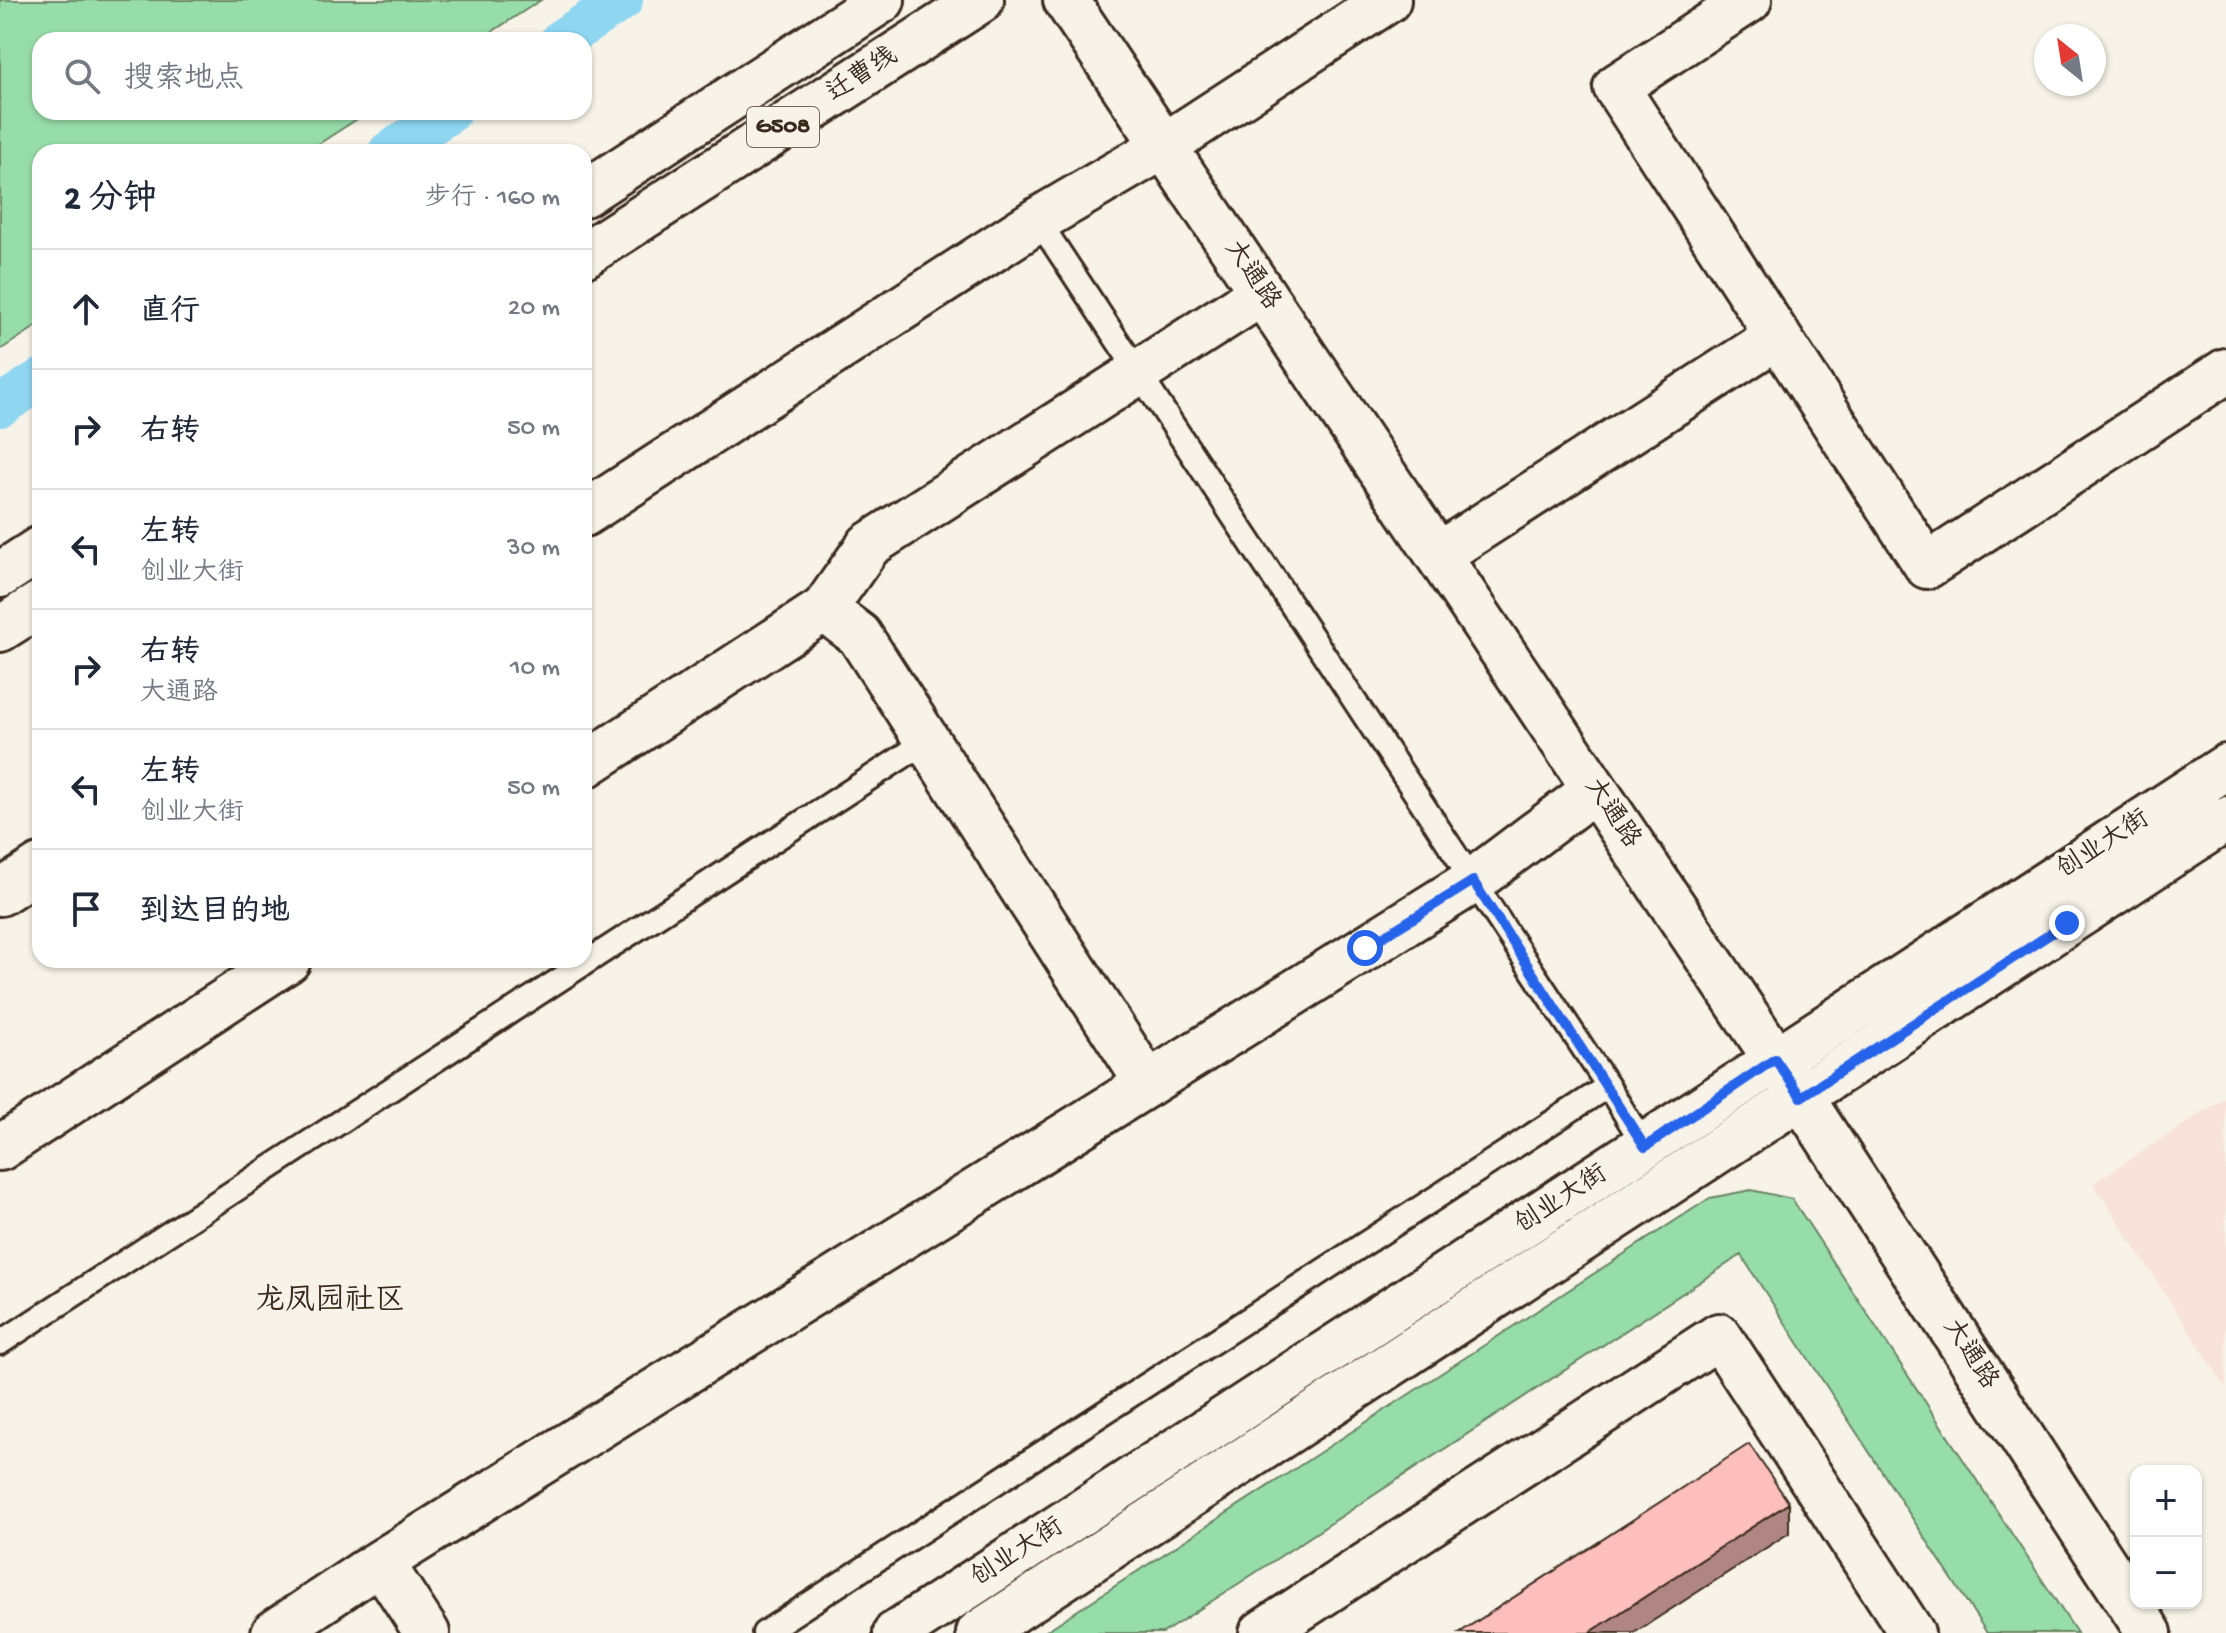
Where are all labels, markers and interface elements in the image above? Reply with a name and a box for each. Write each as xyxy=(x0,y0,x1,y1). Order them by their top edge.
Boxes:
north arrow xyxy=(2034,24,2106,96)
search box xyxy=(32,32,592,120)
street label: 迁曹线 xyxy=(821,40,904,110)
icon: search xyxy=(60,54,104,98)
text: 搜索地点 xyxy=(124,63,244,98)
road number: G508 xyxy=(747,107,819,147)
text: 2 分钟 xyxy=(64,181,157,221)
text: 步行 · 160 m xyxy=(424,184,560,215)
street label: 大通路 xyxy=(1216,234,1287,317)
icon: ahead xyxy=(64,287,108,331)
text: 20 m xyxy=(508,294,560,325)
text: 直行 xyxy=(140,296,200,331)
icon: right xyxy=(64,407,108,451)
text: 50 m xyxy=(507,414,560,445)
text: 右转 xyxy=(140,416,200,451)
text: 左转 xyxy=(140,517,200,552)
icon: left xyxy=(64,527,108,571)
text: 30 m xyxy=(507,534,560,565)
text: 创业大街 xyxy=(140,559,244,590)
text: 右转 xyxy=(140,637,200,672)
icon: right xyxy=(64,647,108,691)
text: 10 m xyxy=(510,654,560,685)
text: 大通路 xyxy=(140,679,218,710)
text: 左转 xyxy=(140,757,200,792)
icon: left xyxy=(64,767,108,811)
street label: 大通路 xyxy=(1576,772,1647,855)
text: 50 m xyxy=(507,774,560,805)
text: 创业大街 xyxy=(140,799,244,830)
street label: 创业大街 xyxy=(2051,803,2156,887)
icon: arrive xyxy=(64,887,108,931)
text: 到达目的地 xyxy=(140,896,290,931)
route end xyxy=(2049,905,2085,941)
route start xyxy=(1347,930,1383,966)
street label: 创业大街 xyxy=(1509,1158,1614,1242)
district label: 龙凤园社区 xyxy=(255,1283,405,1320)
street label: 大通路 xyxy=(1935,1313,2005,1396)
map controls xyxy=(2130,1465,2202,1609)
button: + xyxy=(2130,1465,2202,1537)
street label: 创业大街 xyxy=(965,1511,1070,1595)
button: − xyxy=(2130,1537,2202,1609)

